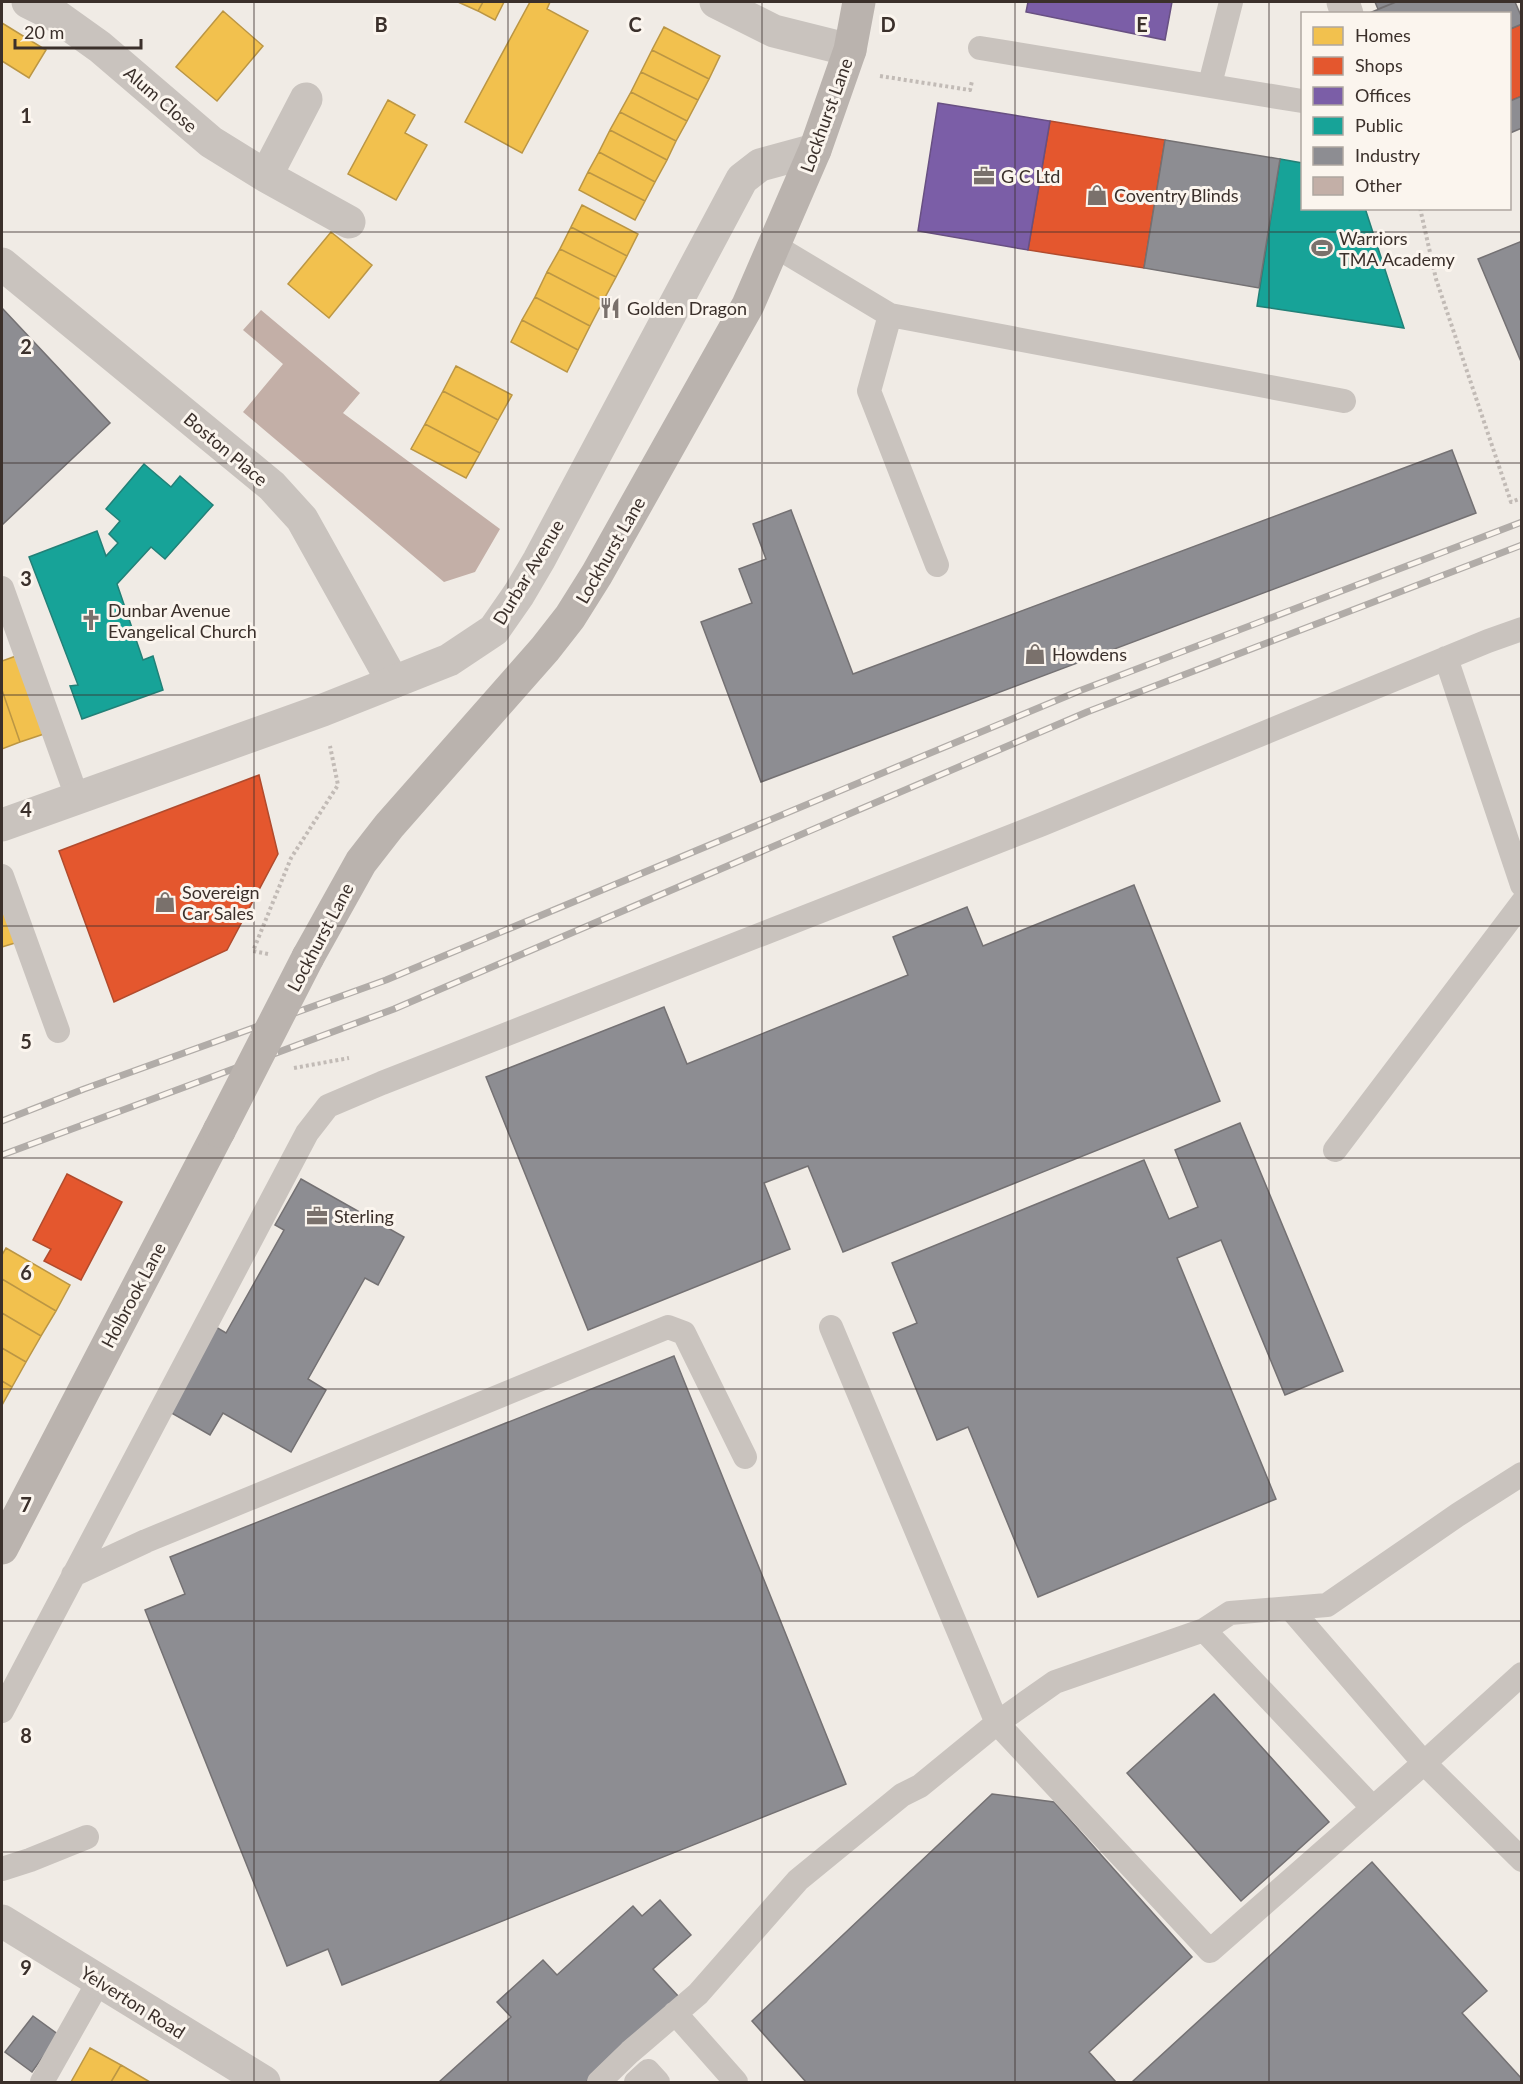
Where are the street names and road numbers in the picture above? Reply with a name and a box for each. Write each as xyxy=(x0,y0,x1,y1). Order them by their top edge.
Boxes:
street label: Lockhurst Lane xyxy=(795,55,857,175)
street label: Alum Close xyxy=(120,61,202,137)
street label: Boston Place xyxy=(180,408,272,490)
street label: Lockhurst Lane xyxy=(571,493,649,607)
street label: Durbar Avenue xyxy=(488,515,568,629)
street label: Lockhurst Lane xyxy=(282,879,358,995)
street label: Holbrook Lane xyxy=(96,1239,170,1351)
street label: Yelverton Road xyxy=(77,1961,189,2043)

